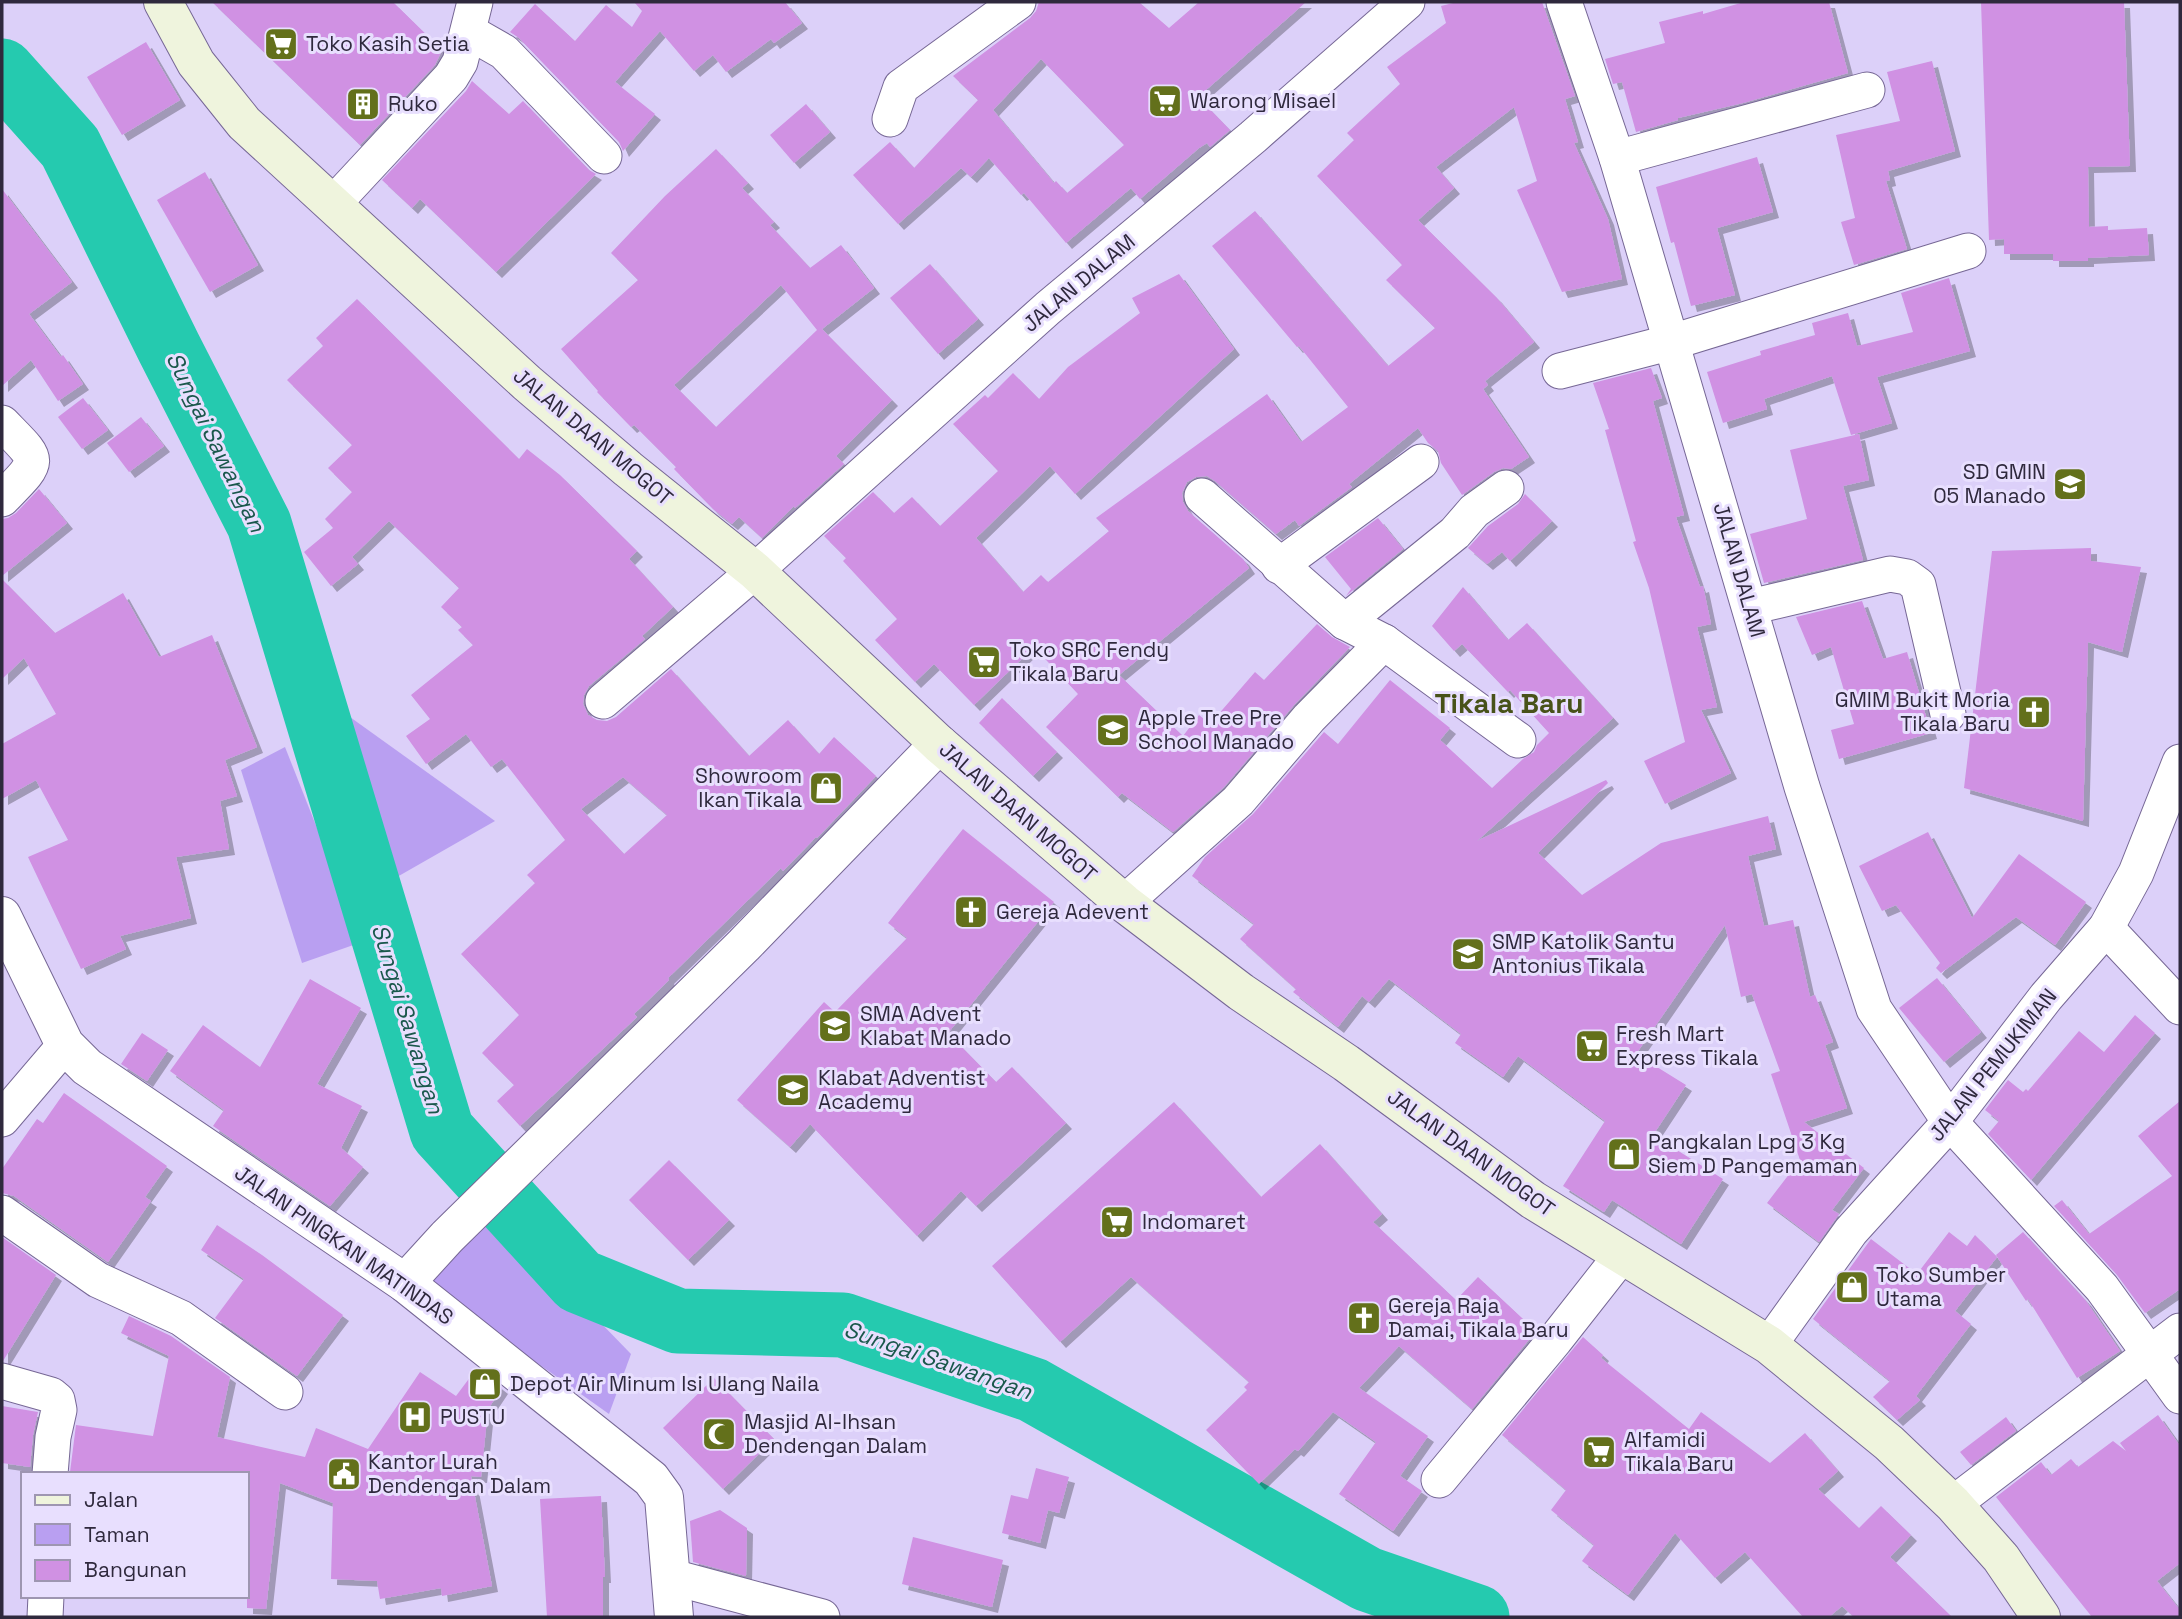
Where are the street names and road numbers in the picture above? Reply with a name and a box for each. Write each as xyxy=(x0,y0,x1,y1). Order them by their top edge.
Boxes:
street label: JALAN DALAM xyxy=(1017,228,1141,338)
street label: JALAN DAAN MOGOT xyxy=(508,362,679,511)
street label: JALAN DALAM xyxy=(1707,499,1772,640)
street label: JALAN DAAN MOGOT xyxy=(934,736,1103,888)
street label: JALAN PEMUKIMAN xyxy=(1923,983,2063,1147)
street label: JALAN DAAN MOGOT xyxy=(1382,1083,1560,1222)
street label: JALAN PINGKAN MATINDAS xyxy=(230,1159,459,1331)

